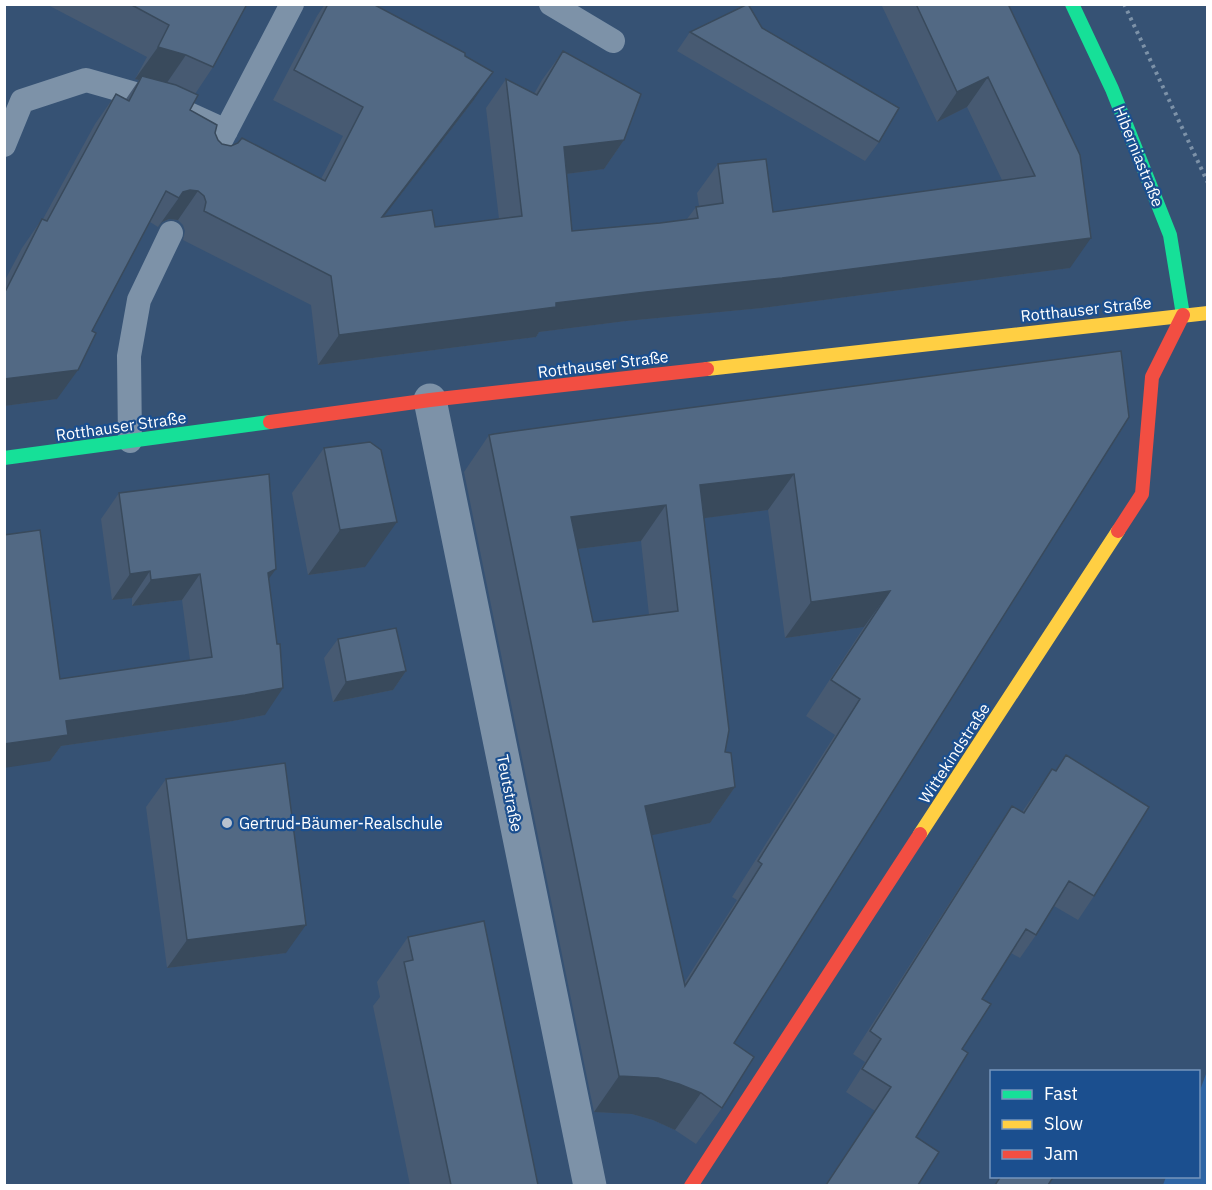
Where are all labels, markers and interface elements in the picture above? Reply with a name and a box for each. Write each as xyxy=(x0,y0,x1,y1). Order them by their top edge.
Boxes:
street label: Hiberniastraße xyxy=(1110,102,1168,210)
street label: Rotthauser Straße xyxy=(1020,292,1153,326)
street label: Rotthauser Straße xyxy=(537,346,670,382)
street label: Rotthauser Straße xyxy=(55,407,188,445)
street label: Wittekindstraße xyxy=(914,699,994,807)
street label: Teutstraße xyxy=(493,753,527,834)
place label: Gertrud-Bäumer-Realschule xyxy=(239,813,443,833)
marker: Gertrud-Bäumer-Realschule xyxy=(220,816,234,830)
legend xyxy=(990,1070,1200,1178)
text: Fast xyxy=(1044,1082,1078,1105)
text: Slow xyxy=(1044,1112,1083,1135)
text: Jam xyxy=(1044,1142,1079,1165)

